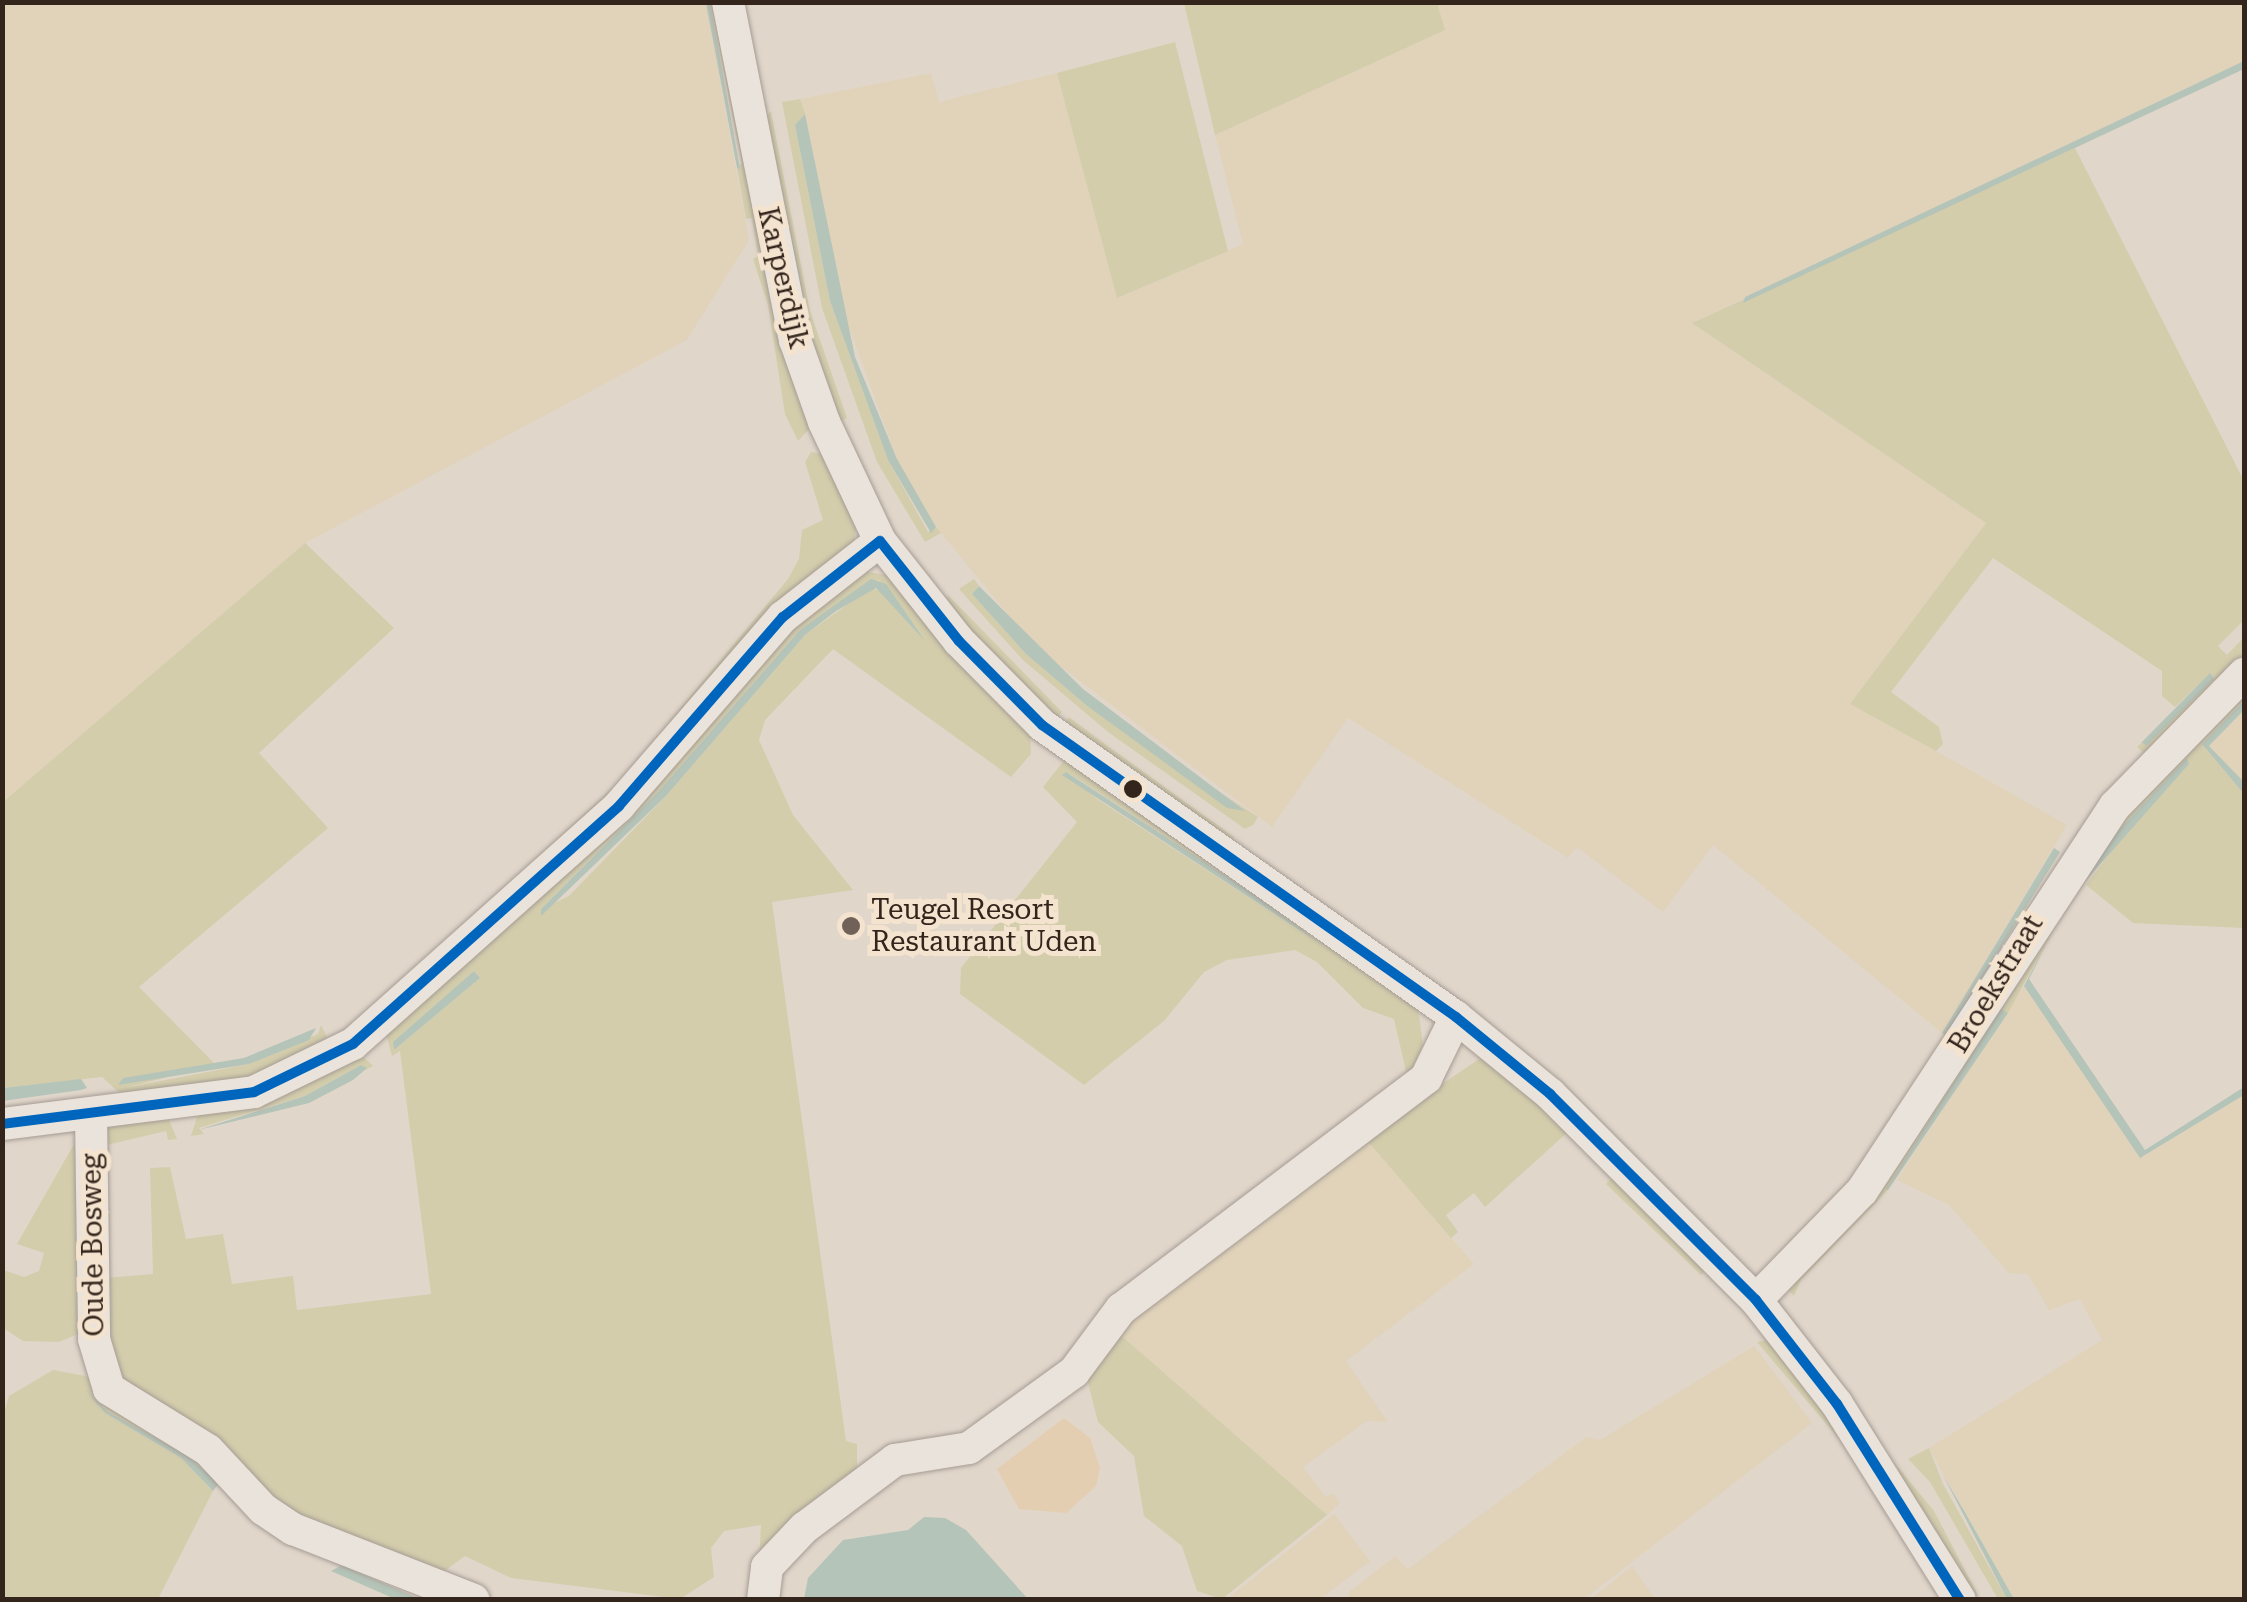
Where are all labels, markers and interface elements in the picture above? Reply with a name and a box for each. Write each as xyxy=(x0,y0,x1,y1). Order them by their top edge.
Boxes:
street label: Karperdijk xyxy=(750,204,816,352)
unlabelled marker xyxy=(1123,779,1143,799)
place label: Teugel Resort Restaurant Uden xyxy=(871,893,1097,959)
street label: Broekstraat xyxy=(1942,909,2050,1059)
marker: Teugel Resort Restaurant Uden xyxy=(840,915,862,937)
street label: Oude Bosweg xyxy=(75,1153,111,1337)

